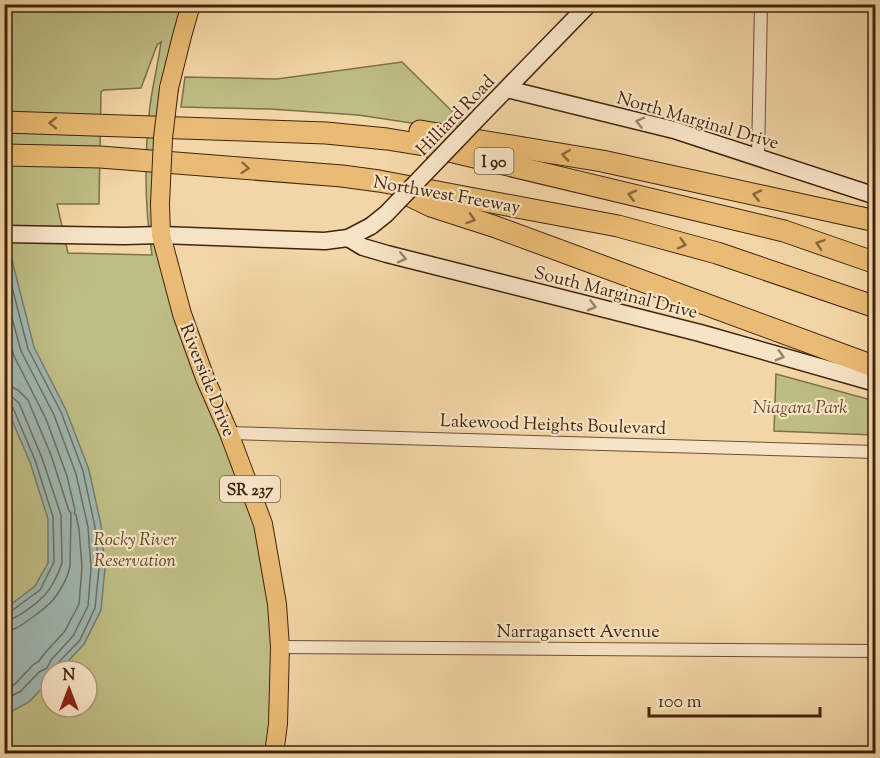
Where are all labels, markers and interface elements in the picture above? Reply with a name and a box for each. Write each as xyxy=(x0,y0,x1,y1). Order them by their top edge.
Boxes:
street label: Hilliard Road xyxy=(411,70,502,163)
street label: North Marginal Drive xyxy=(613,86,782,158)
one-way arrow xyxy=(635,116,645,129)
one-way arrow xyxy=(48,117,57,129)
road number: I 90 xyxy=(474,148,514,174)
one-way arrow xyxy=(562,149,571,161)
one-way arrow xyxy=(241,162,250,175)
street label: Northwest Freeway xyxy=(371,170,522,222)
one-way arrow xyxy=(627,189,637,202)
one-way arrow xyxy=(752,190,762,203)
one-way arrow xyxy=(465,212,476,224)
one-way arrow xyxy=(677,237,687,249)
one-way arrow xyxy=(815,239,826,251)
one-way arrow xyxy=(397,251,407,264)
street label: South Marginal Drive xyxy=(531,261,700,327)
one-way arrow xyxy=(586,298,596,311)
street label: Riverside Drive xyxy=(172,320,241,441)
one-way arrow xyxy=(774,349,785,361)
park label: Niagara Park xyxy=(753,396,847,422)
street label: Lakewood Heights Boulevard xyxy=(439,409,666,443)
road number: SR 237 xyxy=(220,476,280,502)
park label: Rocky River Reservation xyxy=(94,528,177,575)
street label: Narragansett Avenue xyxy=(496,620,660,646)
north arrow xyxy=(39,659,99,719)
text: N xyxy=(63,665,76,688)
scale bar xyxy=(649,680,820,718)
text: 100 m xyxy=(658,690,702,716)

